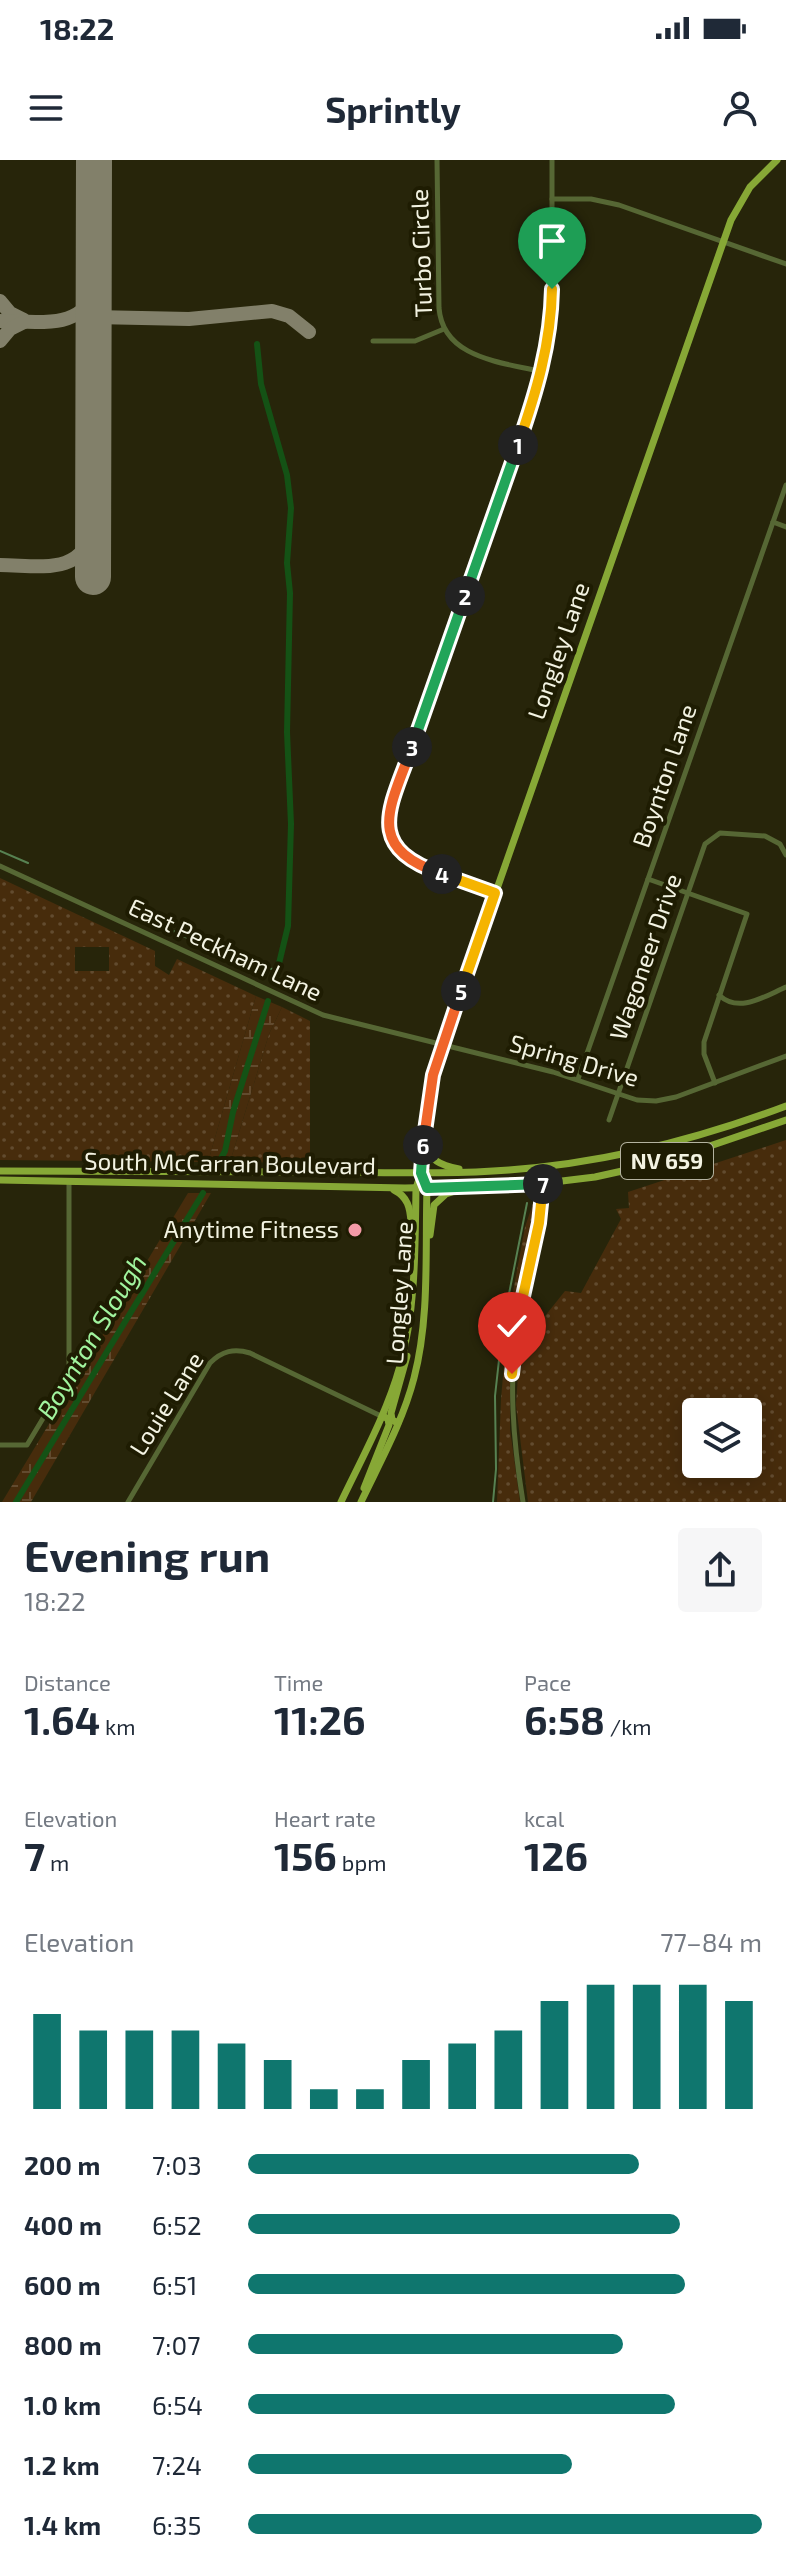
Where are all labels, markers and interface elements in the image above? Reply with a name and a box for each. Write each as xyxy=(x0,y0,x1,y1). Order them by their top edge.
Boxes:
text: 18:22 xyxy=(40,10,114,46)
icon: menu xyxy=(24,86,68,130)
icon: person xyxy=(718,86,762,130)
text: Sprintly xyxy=(325,87,461,130)
street label: Turbo Circle xyxy=(404,188,437,318)
pin xyxy=(518,207,586,289)
icon: arrive xyxy=(530,219,574,263)
pin: 1 xyxy=(498,425,538,465)
text: 1 xyxy=(513,432,523,458)
pin: 2 xyxy=(445,576,485,616)
street label: Longley Lane xyxy=(521,578,595,723)
text: 2 xyxy=(459,583,471,609)
street label: Boynton Lane xyxy=(626,700,702,851)
pin: 3 xyxy=(392,727,432,767)
text: 3 xyxy=(406,734,418,760)
pin: 4 xyxy=(422,854,462,894)
text: 4 xyxy=(435,861,449,887)
street label: Wagoneer Drive xyxy=(603,870,687,1043)
street label: East Peckham Lane xyxy=(124,891,327,1006)
pin: 5 xyxy=(441,971,481,1011)
text: 5 xyxy=(455,978,467,1004)
street label: Spring Drive xyxy=(507,1027,642,1092)
pin: 6 xyxy=(403,1125,443,1165)
text: 6 xyxy=(417,1132,429,1158)
road number: NV 659 xyxy=(621,1143,713,1179)
street label: South McCarran Boulevard xyxy=(84,1145,376,1180)
pin: 7 xyxy=(523,1164,563,1204)
text: 7 xyxy=(537,1171,549,1197)
place label: Anytime Fitness xyxy=(164,1214,339,1243)
marker: Anytime Fitness xyxy=(346,1221,364,1239)
street label: Longley Lane xyxy=(379,1221,418,1365)
water label: Boynton Slough xyxy=(29,1248,153,1425)
pin xyxy=(478,1292,546,1374)
icon: check xyxy=(490,1304,534,1348)
street label: Louie Lane xyxy=(123,1346,209,1460)
map controls xyxy=(682,1398,762,1478)
button: layers xyxy=(682,1398,762,1478)
text: Evening run xyxy=(24,1528,270,1581)
button: share xyxy=(678,1528,762,1612)
text: 18:22 xyxy=(24,1585,86,1616)
text: Distance xyxy=(24,1669,111,1695)
text: Time xyxy=(274,1669,323,1695)
text: Pace xyxy=(524,1669,571,1695)
text: 1.64 xyxy=(24,1695,100,1743)
text: 11:26 xyxy=(274,1695,366,1743)
text: 6:58 xyxy=(524,1695,605,1743)
text: km xyxy=(100,1713,136,1739)
text: /km xyxy=(605,1713,652,1739)
text: Elevation xyxy=(24,1805,117,1831)
text: Heart rate xyxy=(274,1805,376,1831)
text: kcal xyxy=(524,1805,564,1831)
text: 7 xyxy=(24,1831,45,1879)
text: 156 xyxy=(274,1831,337,1879)
text: 126 xyxy=(524,1831,588,1879)
text: m xyxy=(45,1849,69,1875)
text: bpm xyxy=(337,1849,386,1875)
text: Elevation xyxy=(24,1926,134,1957)
text: 77–84 m xyxy=(660,1926,762,1957)
text: 200 m xyxy=(24,2149,100,2180)
text: 7:03 xyxy=(152,2149,202,2180)
text: 400 m xyxy=(24,2209,102,2240)
text: 6:52 xyxy=(152,2209,202,2240)
text: 600 m xyxy=(24,2269,101,2300)
text: 6:51 xyxy=(152,2269,197,2300)
text: 800 m xyxy=(24,2329,102,2360)
text: 7:07 xyxy=(152,2329,200,2360)
text: 1.0 km xyxy=(24,2389,101,2420)
text: 6:54 xyxy=(152,2389,203,2420)
text: 1.2 km xyxy=(24,2449,100,2480)
text: 7:24 xyxy=(152,2449,202,2480)
text: 1.4 km xyxy=(24,2509,101,2540)
text: 6:35 xyxy=(152,2509,201,2540)

